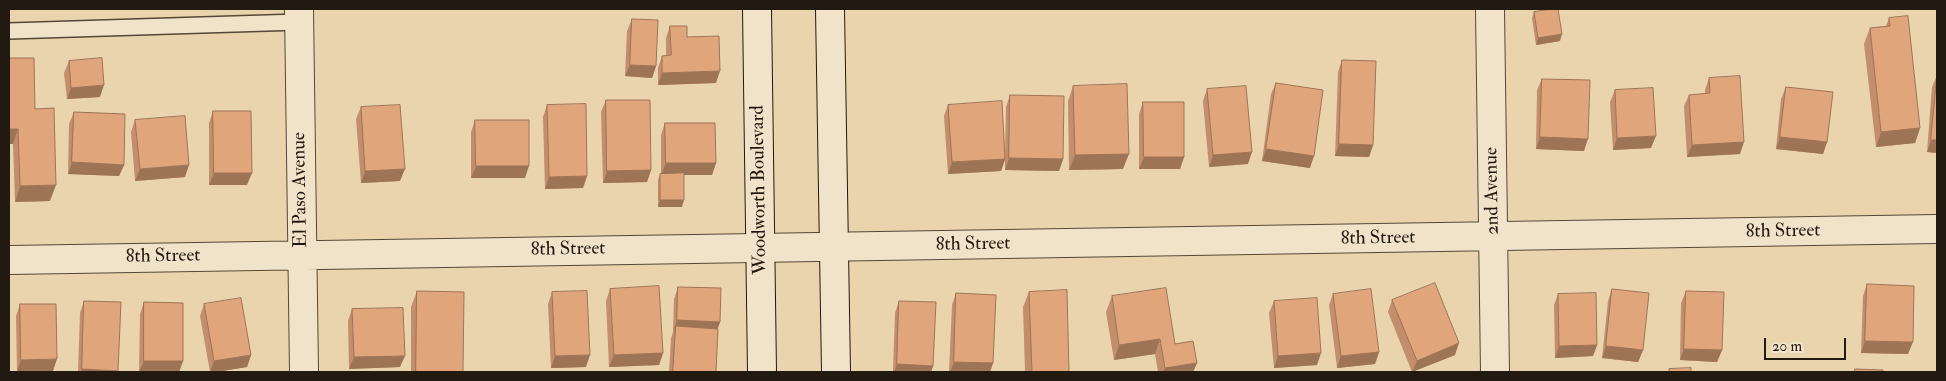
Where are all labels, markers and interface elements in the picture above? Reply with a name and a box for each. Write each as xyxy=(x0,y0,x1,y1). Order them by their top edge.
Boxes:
street label: Woodworth Boulevard xyxy=(747,105,773,275)
street label: El Paso Avenue xyxy=(289,132,313,248)
street label: 2nd Avenue xyxy=(1481,147,1505,235)
street label: 8th Street xyxy=(1745,220,1821,244)
street label: 8th Street xyxy=(1340,227,1416,251)
street label: 8th Street xyxy=(935,233,1011,257)
street label: 8th Street xyxy=(530,238,606,262)
street label: 8th Street xyxy=(125,245,201,269)
scale bar xyxy=(1766,328,1848,360)
text: 20 m xyxy=(1772,337,1802,356)

